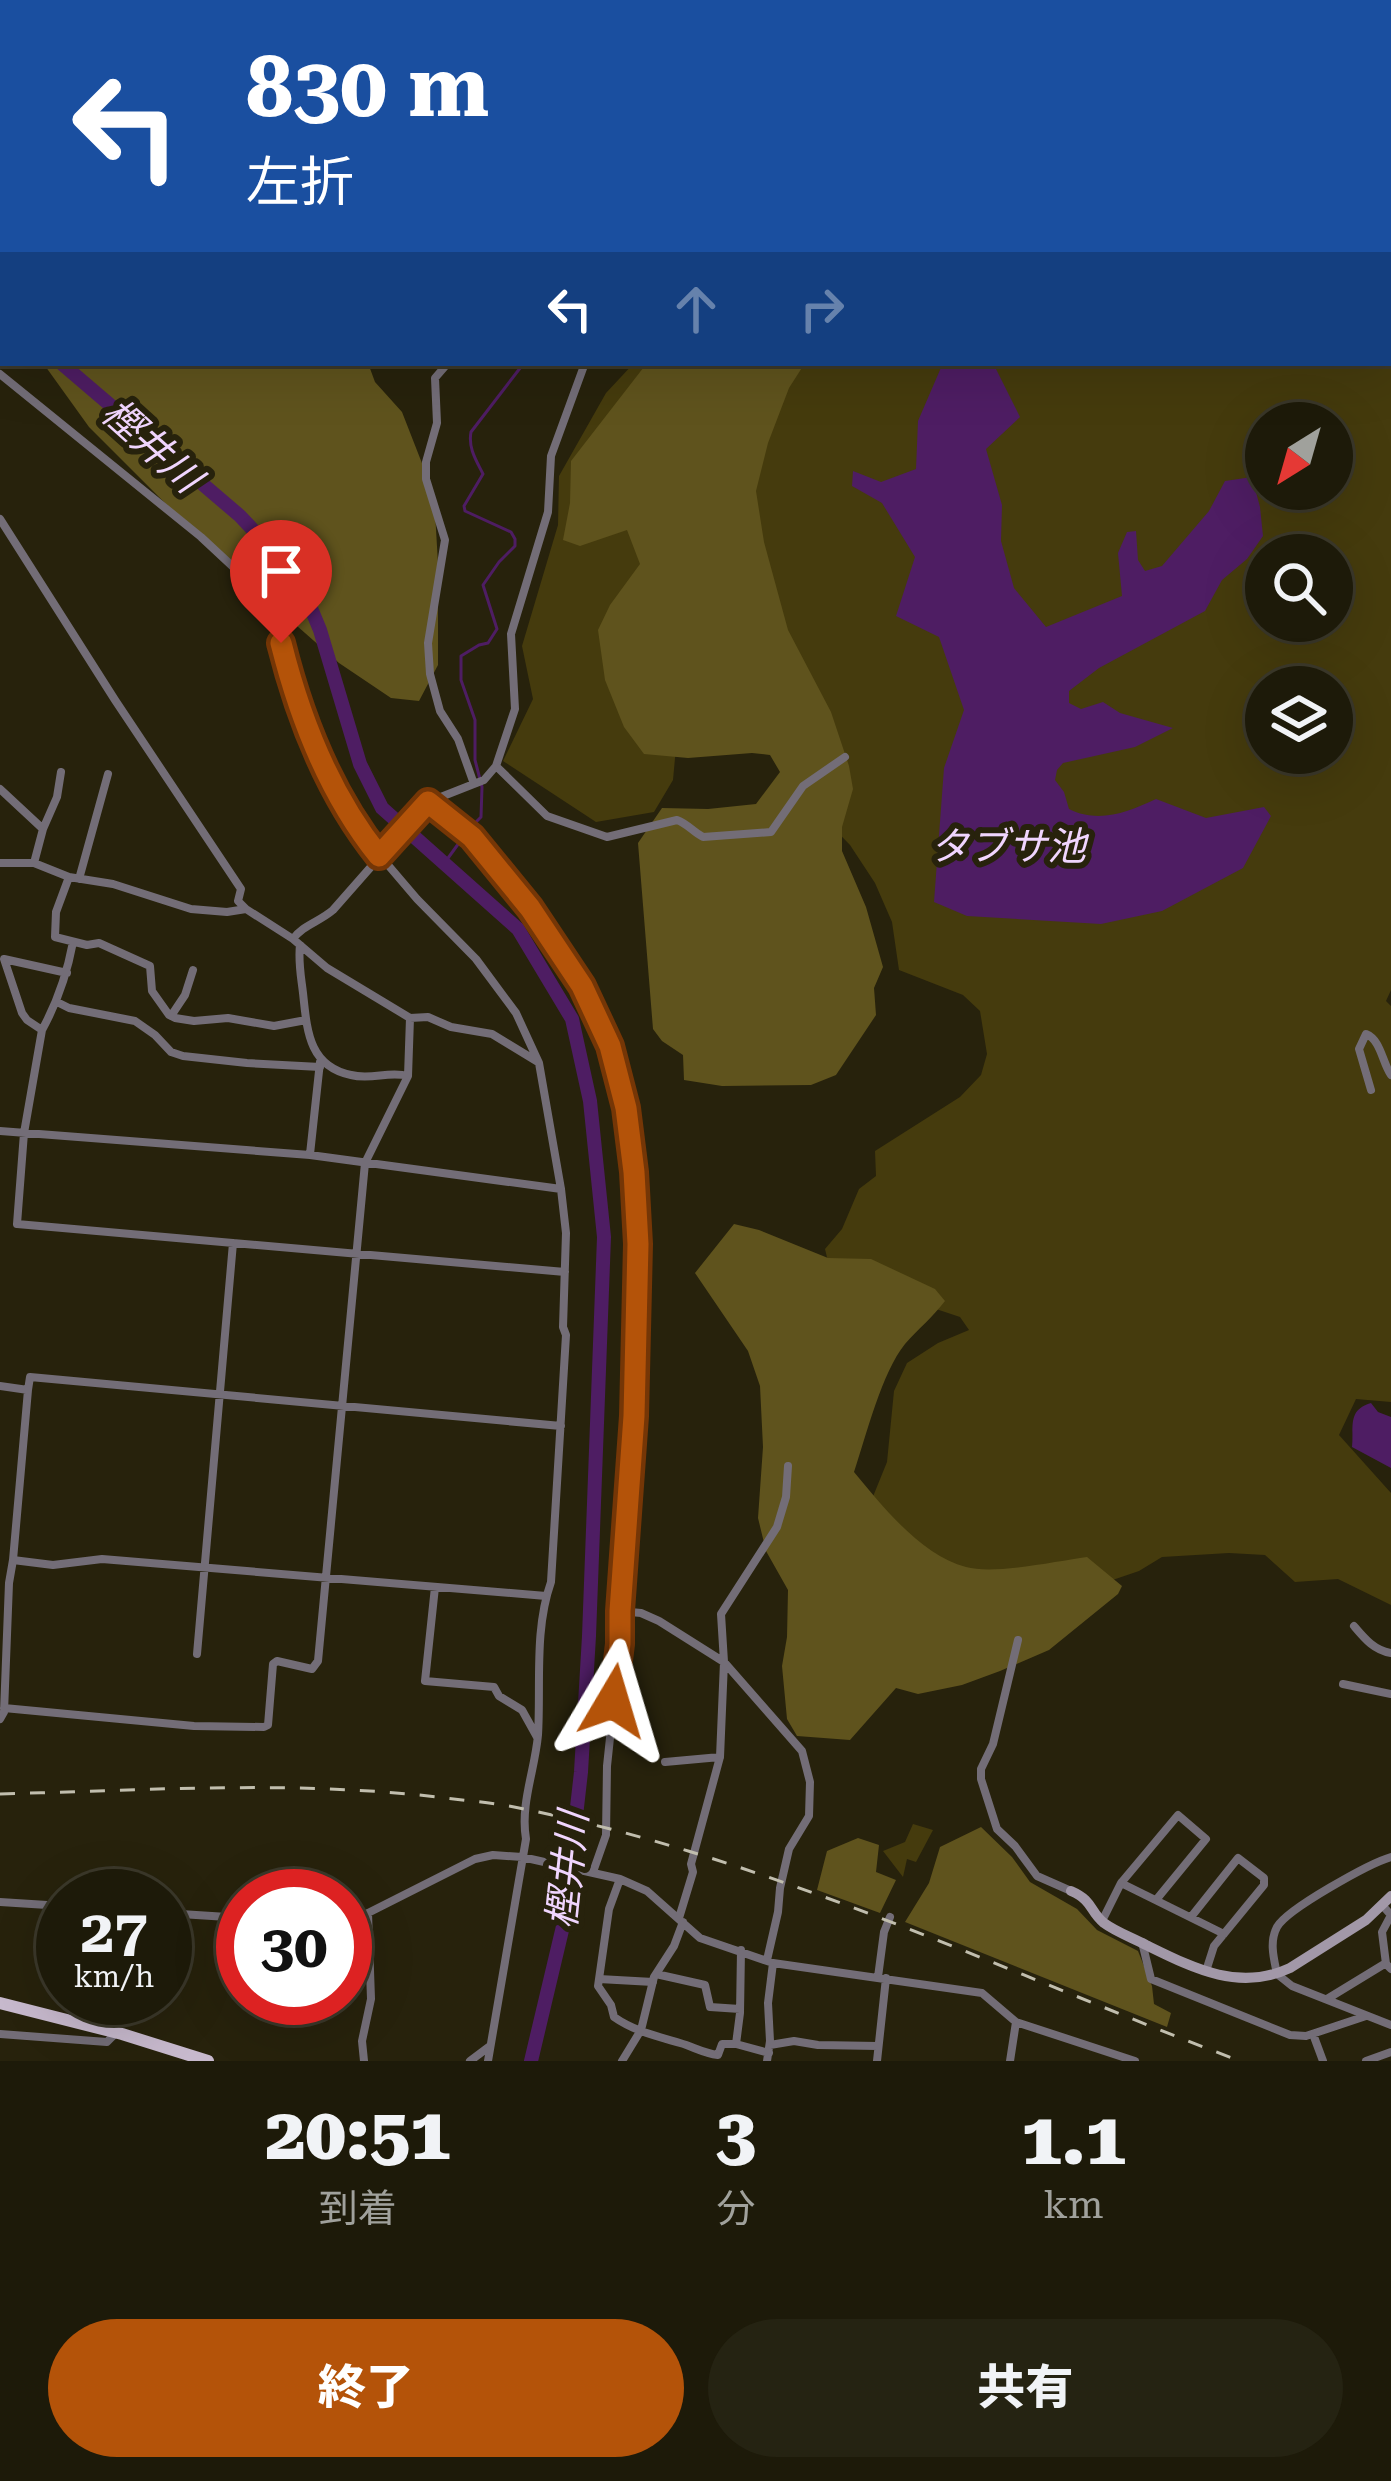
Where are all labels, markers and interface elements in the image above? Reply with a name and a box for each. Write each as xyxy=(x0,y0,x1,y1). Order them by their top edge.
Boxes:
text: 830 m xyxy=(246,38,489,136)
icon: left xyxy=(48,48,204,204)
text: 左折 xyxy=(246,151,354,214)
icon: left xyxy=(537,276,603,342)
icon: ahead xyxy=(663,276,729,342)
icon: right xyxy=(789,276,855,342)
water label: 樫井川 xyxy=(92,390,213,505)
north arrow xyxy=(1245,402,1353,510)
map controls xyxy=(1245,402,1353,774)
pin xyxy=(230,520,332,643)
button: search xyxy=(1245,534,1353,642)
icon: arrive xyxy=(248,538,314,604)
button: layers xyxy=(1245,666,1353,774)
water label: タブサ池 xyxy=(930,824,1090,870)
position arrow xyxy=(550,1638,676,1764)
water label: 樫井川 xyxy=(539,1806,597,1931)
speed limit sign: 30 xyxy=(216,1869,372,2025)
text: 27 xyxy=(80,1896,148,1967)
text: km/h xyxy=(74,1959,154,1994)
text: 20:51 xyxy=(265,2092,450,2177)
text: 3 xyxy=(716,2092,756,2177)
text: 1.1 xyxy=(1021,2097,1126,2182)
text: km xyxy=(1043,2182,1104,2228)
text: 到着 xyxy=(319,2186,397,2232)
text: 分 xyxy=(716,2186,755,2232)
button: 終了 xyxy=(48,2319,684,2457)
button: 共有 xyxy=(708,2319,1343,2457)

